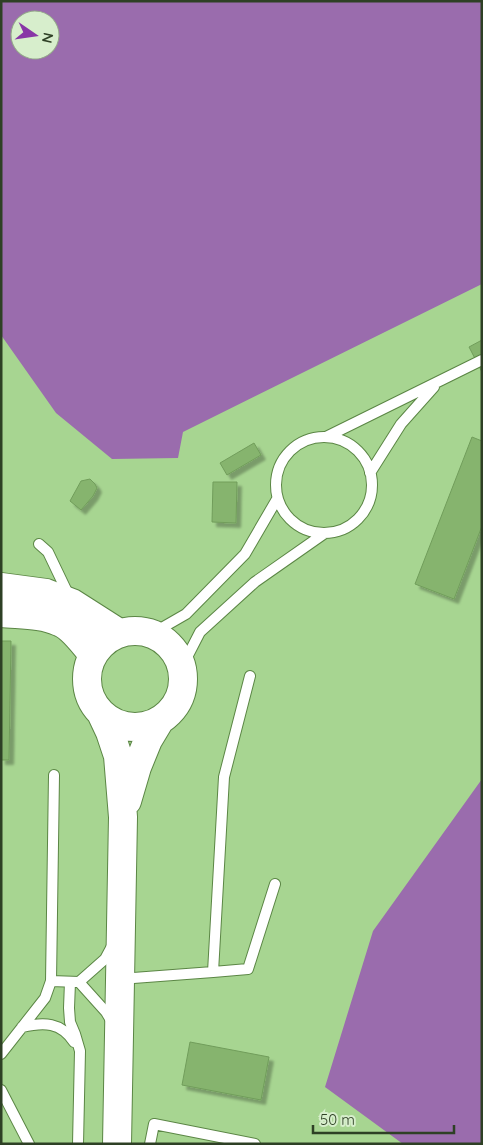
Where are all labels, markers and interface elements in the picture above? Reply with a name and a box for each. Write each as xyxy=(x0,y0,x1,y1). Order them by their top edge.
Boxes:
north arrow xyxy=(10,10,60,60)
text: N xyxy=(38,31,58,45)
scale bar xyxy=(313,1102,454,1134)
text: 50 m xyxy=(320,1110,355,1129)

